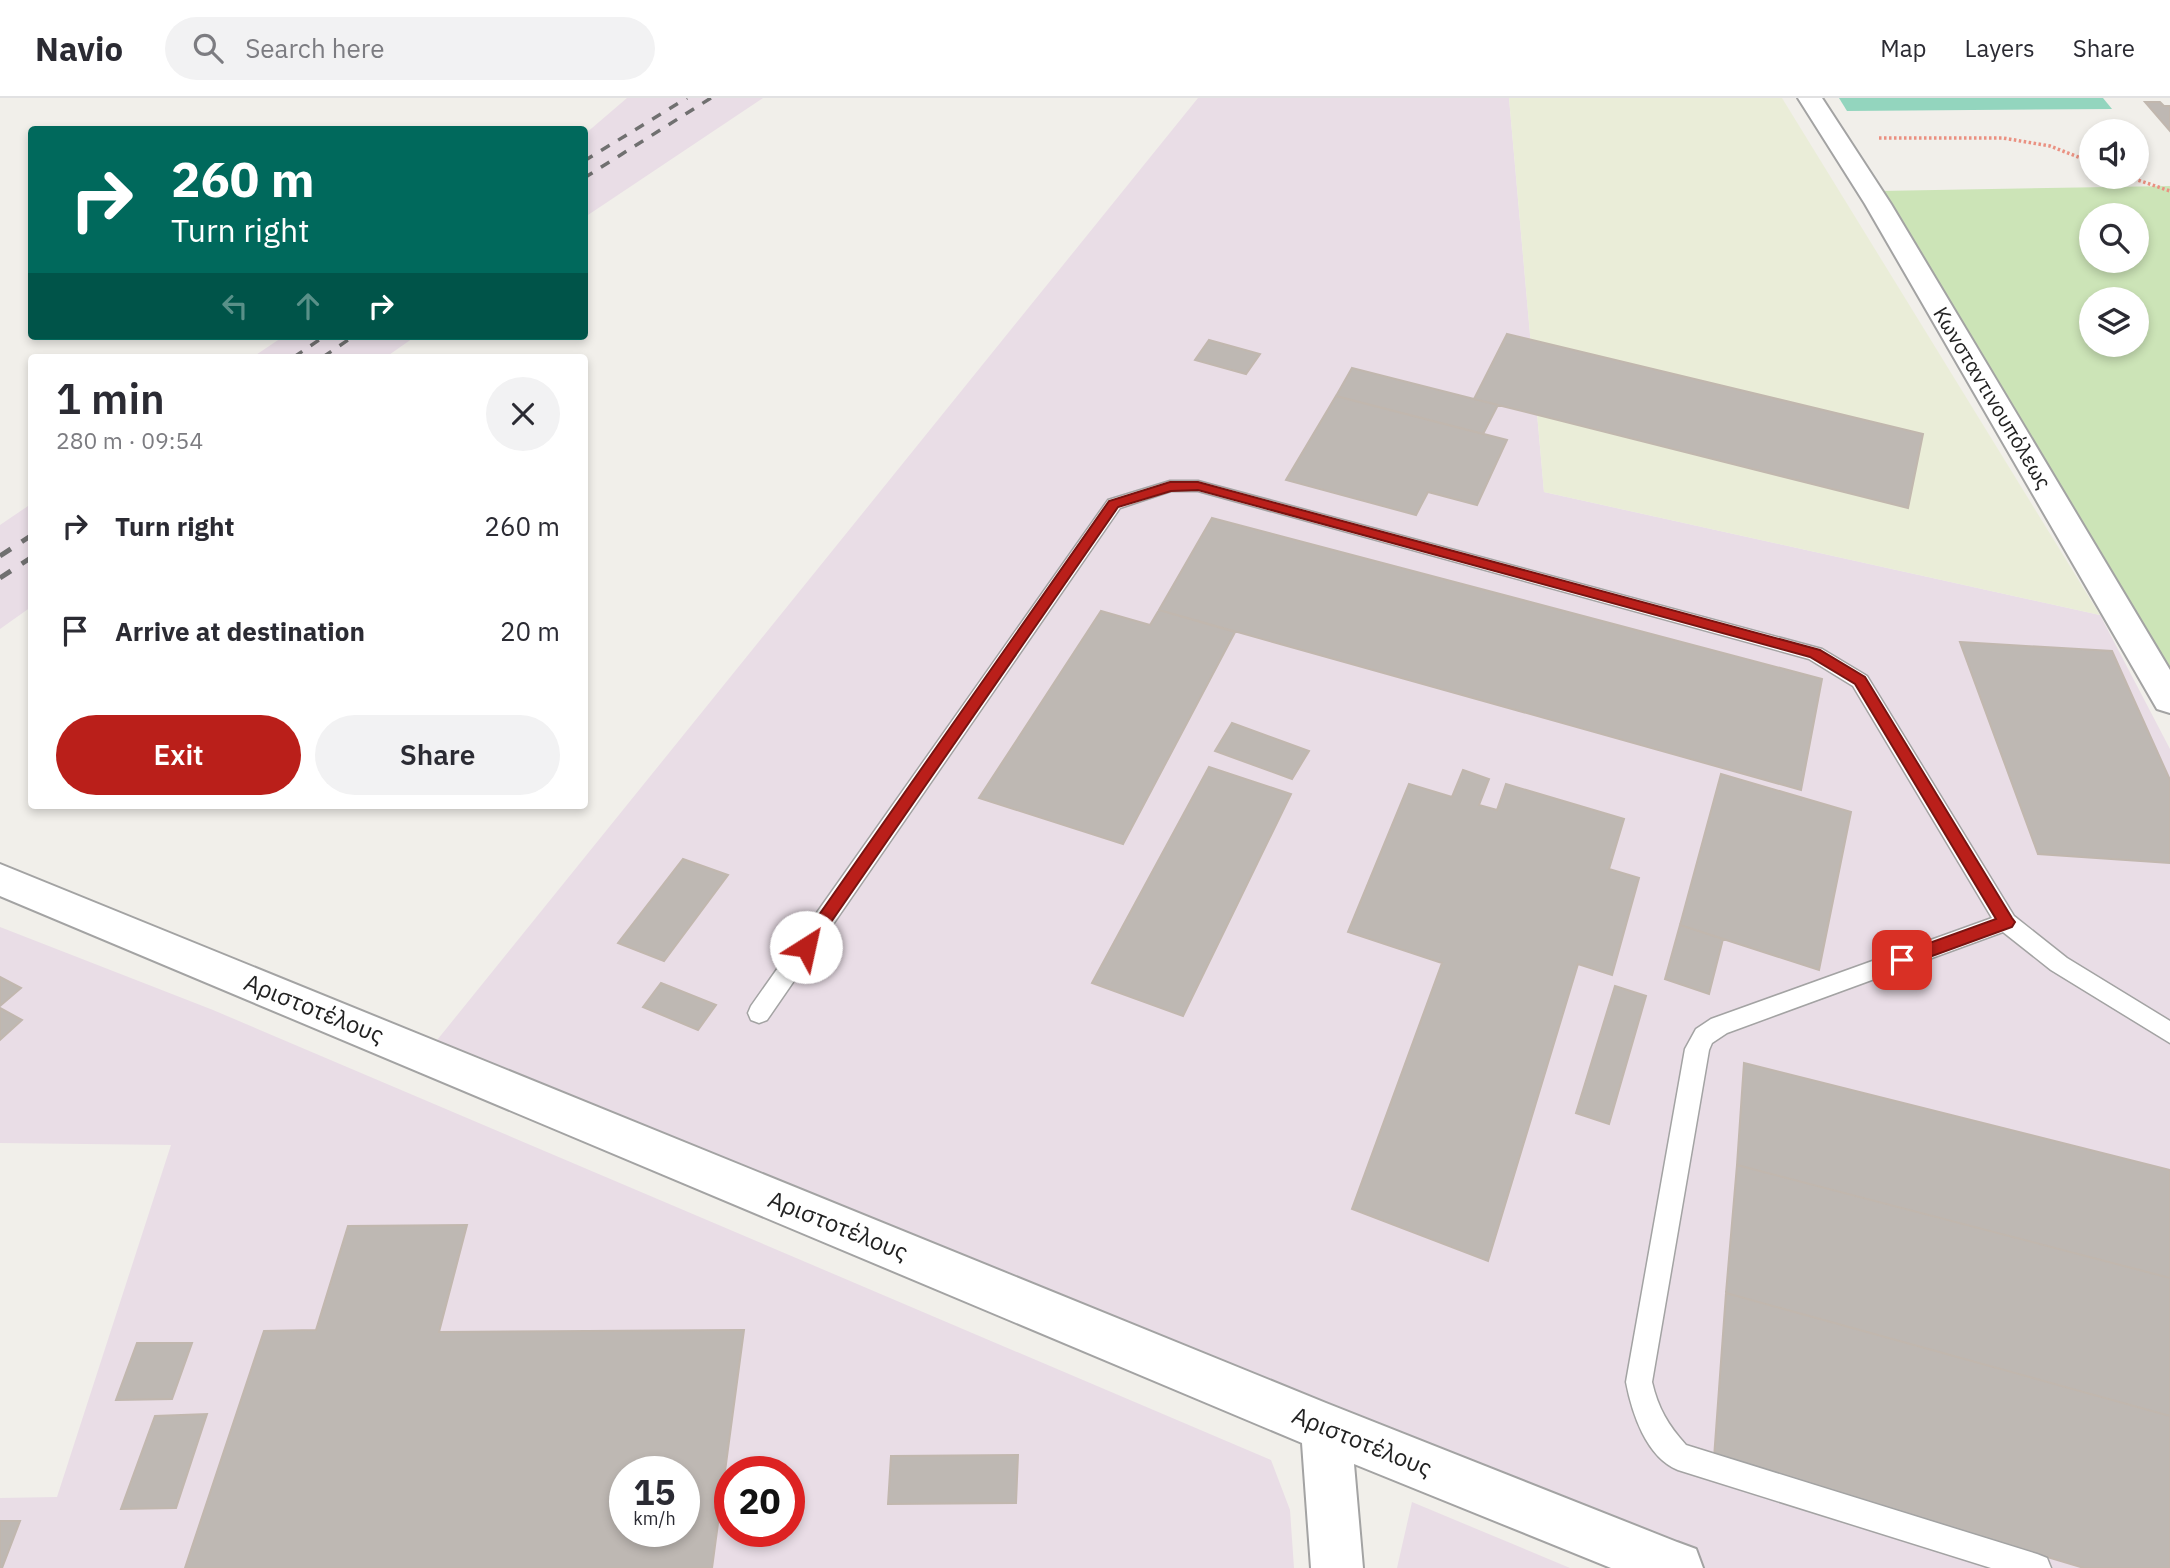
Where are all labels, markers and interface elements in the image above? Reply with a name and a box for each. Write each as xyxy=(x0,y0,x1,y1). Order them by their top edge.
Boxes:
search box xyxy=(165,17,655,80)
text: Navio xyxy=(35,27,123,70)
icon: search xyxy=(189,29,227,67)
text: Search here xyxy=(245,31,385,65)
text: Map xyxy=(1880,32,1927,64)
text: Layers xyxy=(1965,32,2035,64)
text: Share xyxy=(2073,32,2135,64)
map controls xyxy=(2079,119,2149,357)
button: sound xyxy=(2079,119,2149,189)
text: 260 m xyxy=(171,147,315,210)
icon: right xyxy=(56,154,147,245)
button: search xyxy=(2079,203,2149,273)
text: Turn right xyxy=(171,209,309,251)
icon: left xyxy=(216,287,254,325)
icon: ahead xyxy=(289,287,327,325)
icon: right xyxy=(362,287,400,325)
button: layers xyxy=(2079,287,2149,357)
street label: Κωνσταντινουπόλεως xyxy=(1927,301,2058,494)
text: 1 min xyxy=(56,371,165,426)
button: close xyxy=(486,377,560,451)
text: 280 m · 09:54 xyxy=(56,425,203,455)
icon: right xyxy=(56,507,94,545)
text: Turn right xyxy=(115,509,234,543)
text: 260 m xyxy=(484,509,560,543)
icon: arrive xyxy=(56,612,94,650)
text: Arrive at destination xyxy=(115,614,365,648)
text: 20 m xyxy=(500,614,560,648)
button: Exit xyxy=(56,715,301,795)
button: Share xyxy=(315,715,560,795)
position arrow xyxy=(769,910,843,984)
pin xyxy=(1872,930,1932,990)
icon: arrive xyxy=(1883,941,1921,979)
street label: Αριστοτέλους xyxy=(240,965,389,1051)
street label: Αριστοτέλους xyxy=(764,1182,913,1268)
street label: Αριστοτέλους xyxy=(1288,1398,1437,1484)
speed limit sign: 20 xyxy=(714,1456,805,1547)
text: 15 xyxy=(633,1469,676,1515)
text: km/h xyxy=(633,1507,676,1530)

